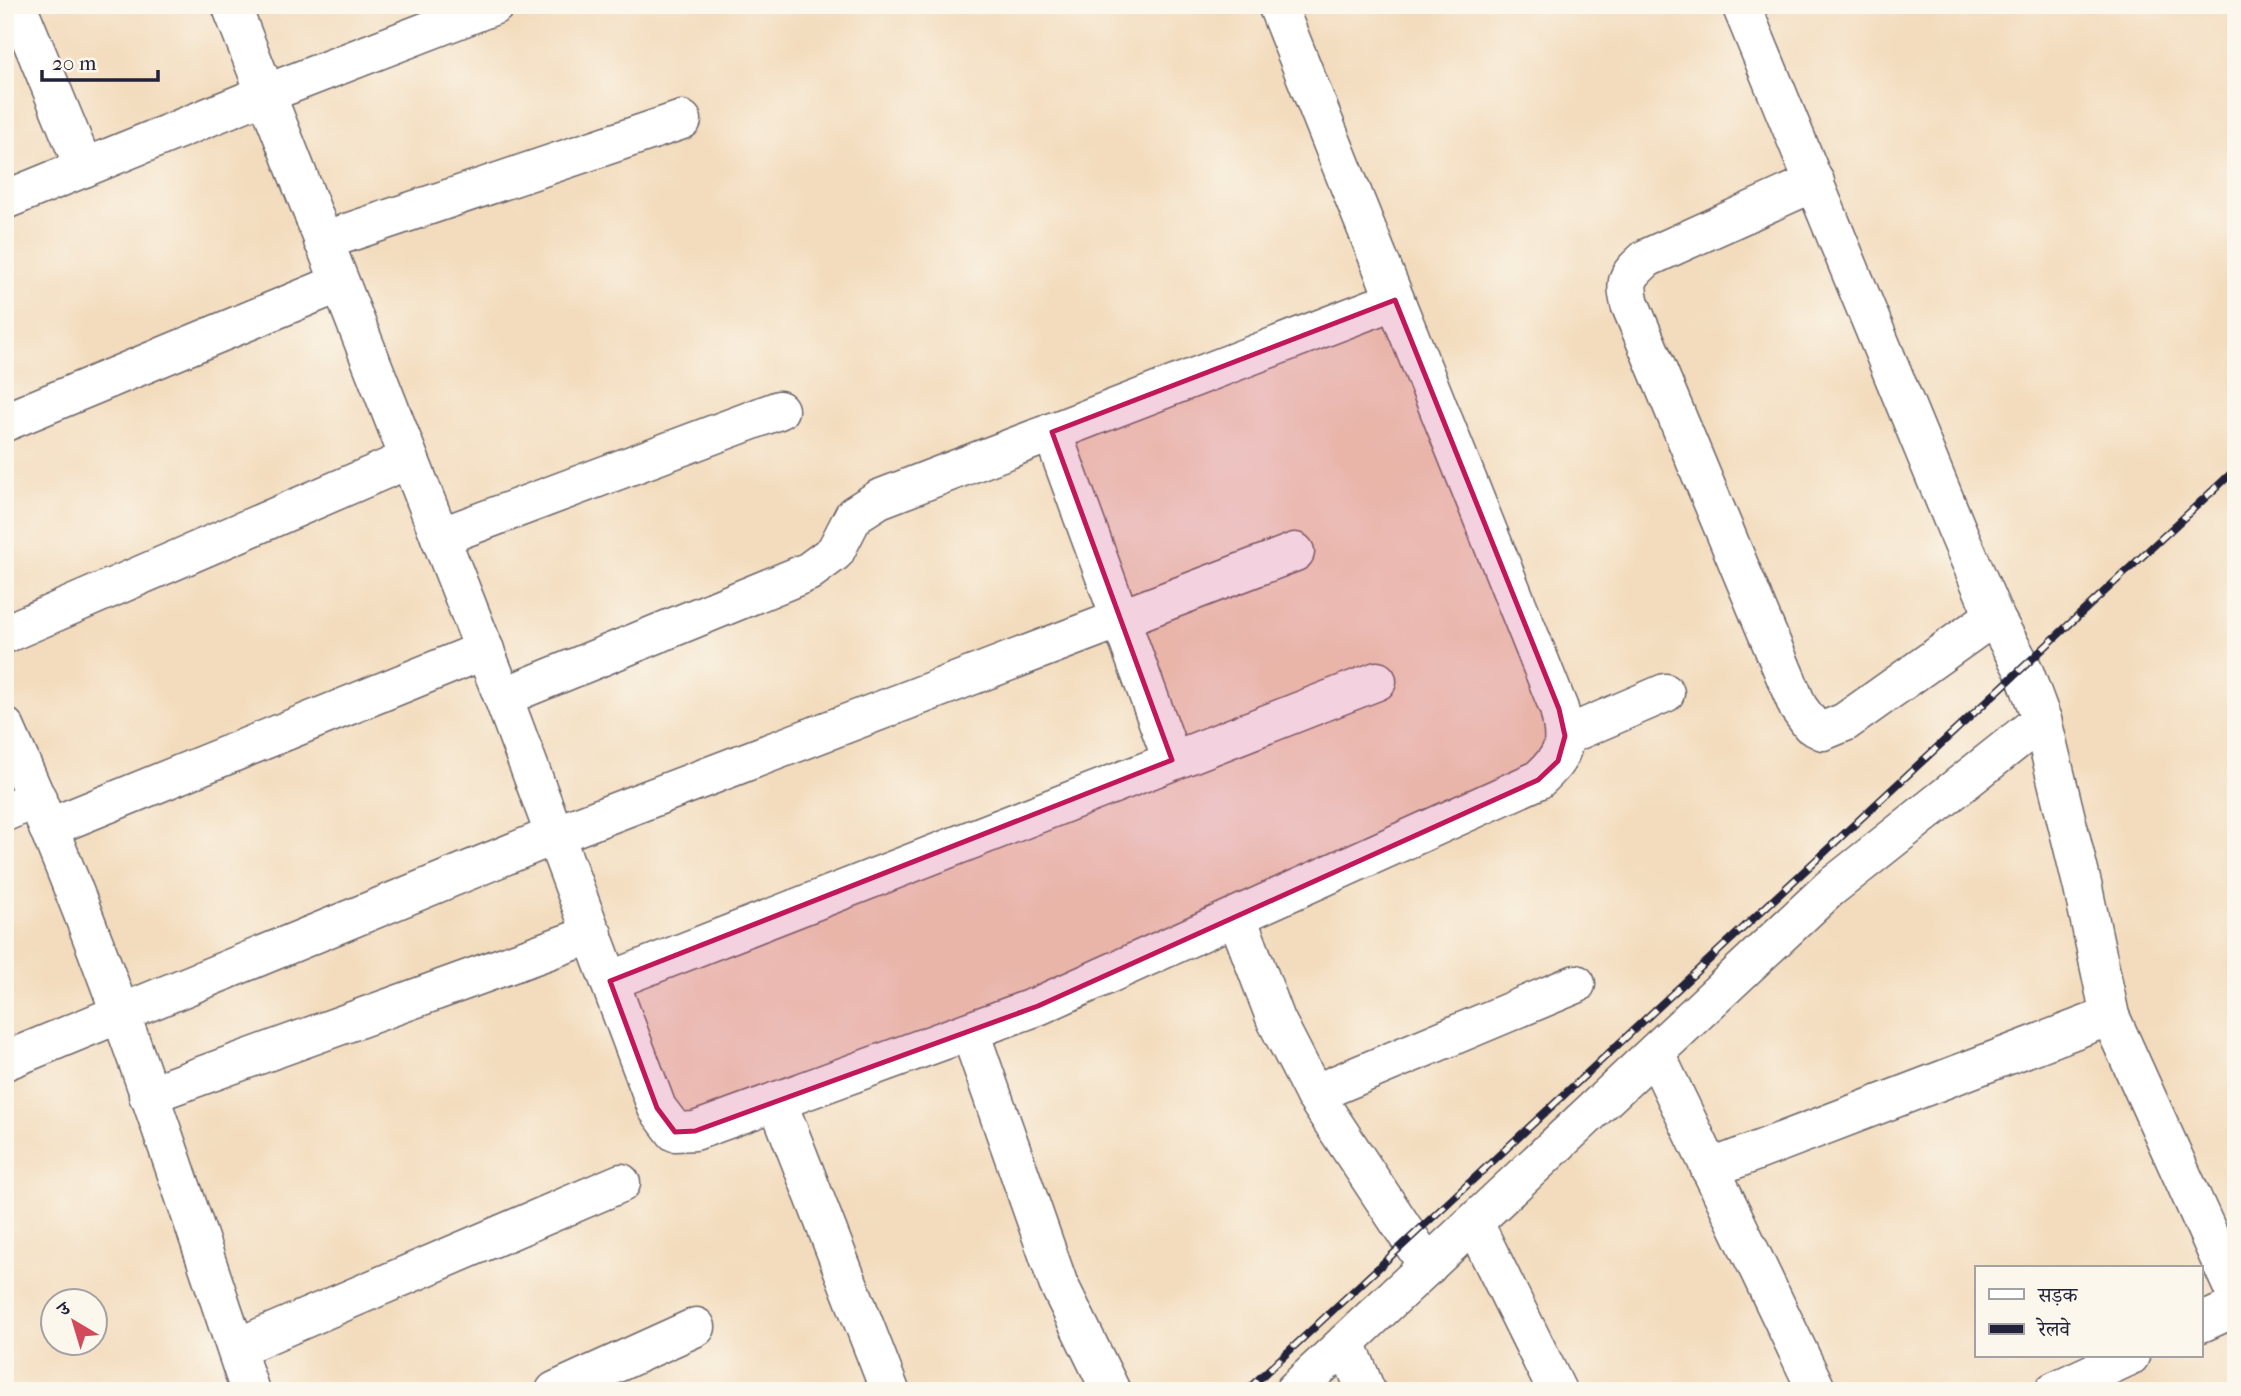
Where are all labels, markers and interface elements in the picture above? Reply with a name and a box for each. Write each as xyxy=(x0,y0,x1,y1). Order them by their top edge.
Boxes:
scale bar xyxy=(42,38,158,82)
text: 20 m xyxy=(52,51,97,75)
legend xyxy=(1975,1266,2202,1358)
text: सड़क xyxy=(2037,1283,2078,1307)
north arrow xyxy=(38,1288,108,1358)
text: उ xyxy=(52,1297,76,1322)
text: रेलवे xyxy=(2035,1317,2072,1341)

